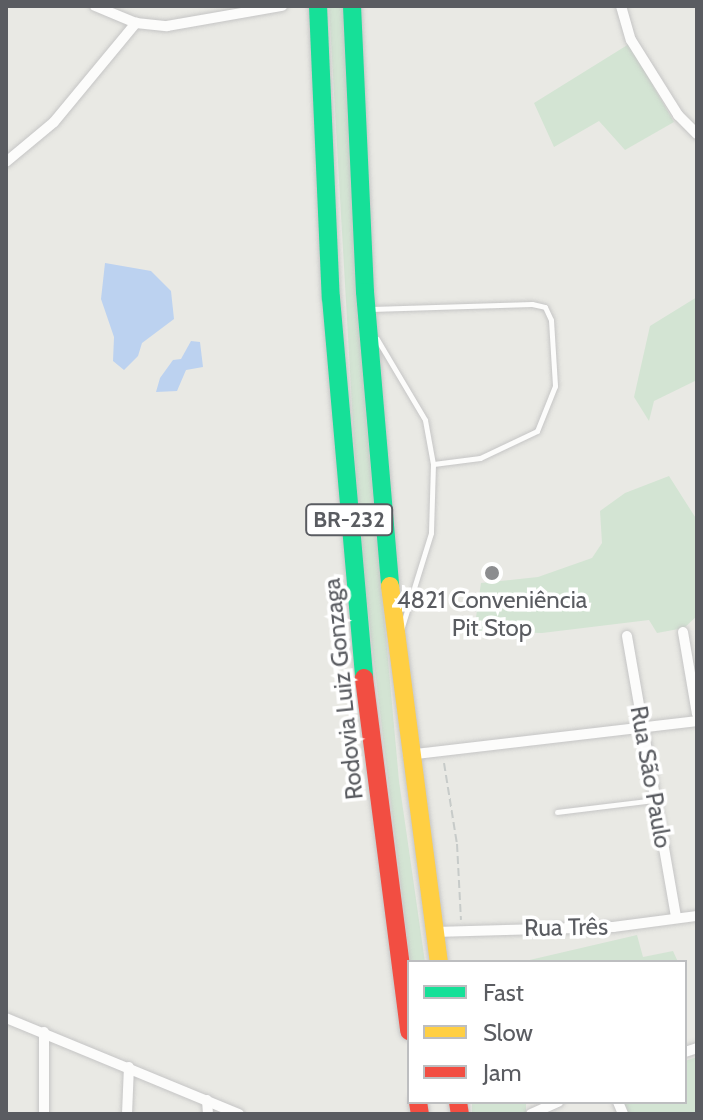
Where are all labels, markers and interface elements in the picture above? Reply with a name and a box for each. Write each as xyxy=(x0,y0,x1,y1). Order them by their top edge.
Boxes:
road number: BR-232 xyxy=(305,502,393,538)
marker: 4821 Conveniência Pit Stop xyxy=(483,564,501,582)
street label: Rodovia Luiz Gonzaga xyxy=(317,577,369,801)
place label: 4821 Conveniência Pit Stop xyxy=(397,586,587,642)
street label: Rua São Paulo xyxy=(624,704,678,850)
street label: Rua Três xyxy=(524,912,608,942)
legend xyxy=(407,960,687,1104)
text: Fast xyxy=(483,978,524,1007)
text: Slow xyxy=(483,1018,533,1047)
text: Jam xyxy=(483,1058,521,1087)

